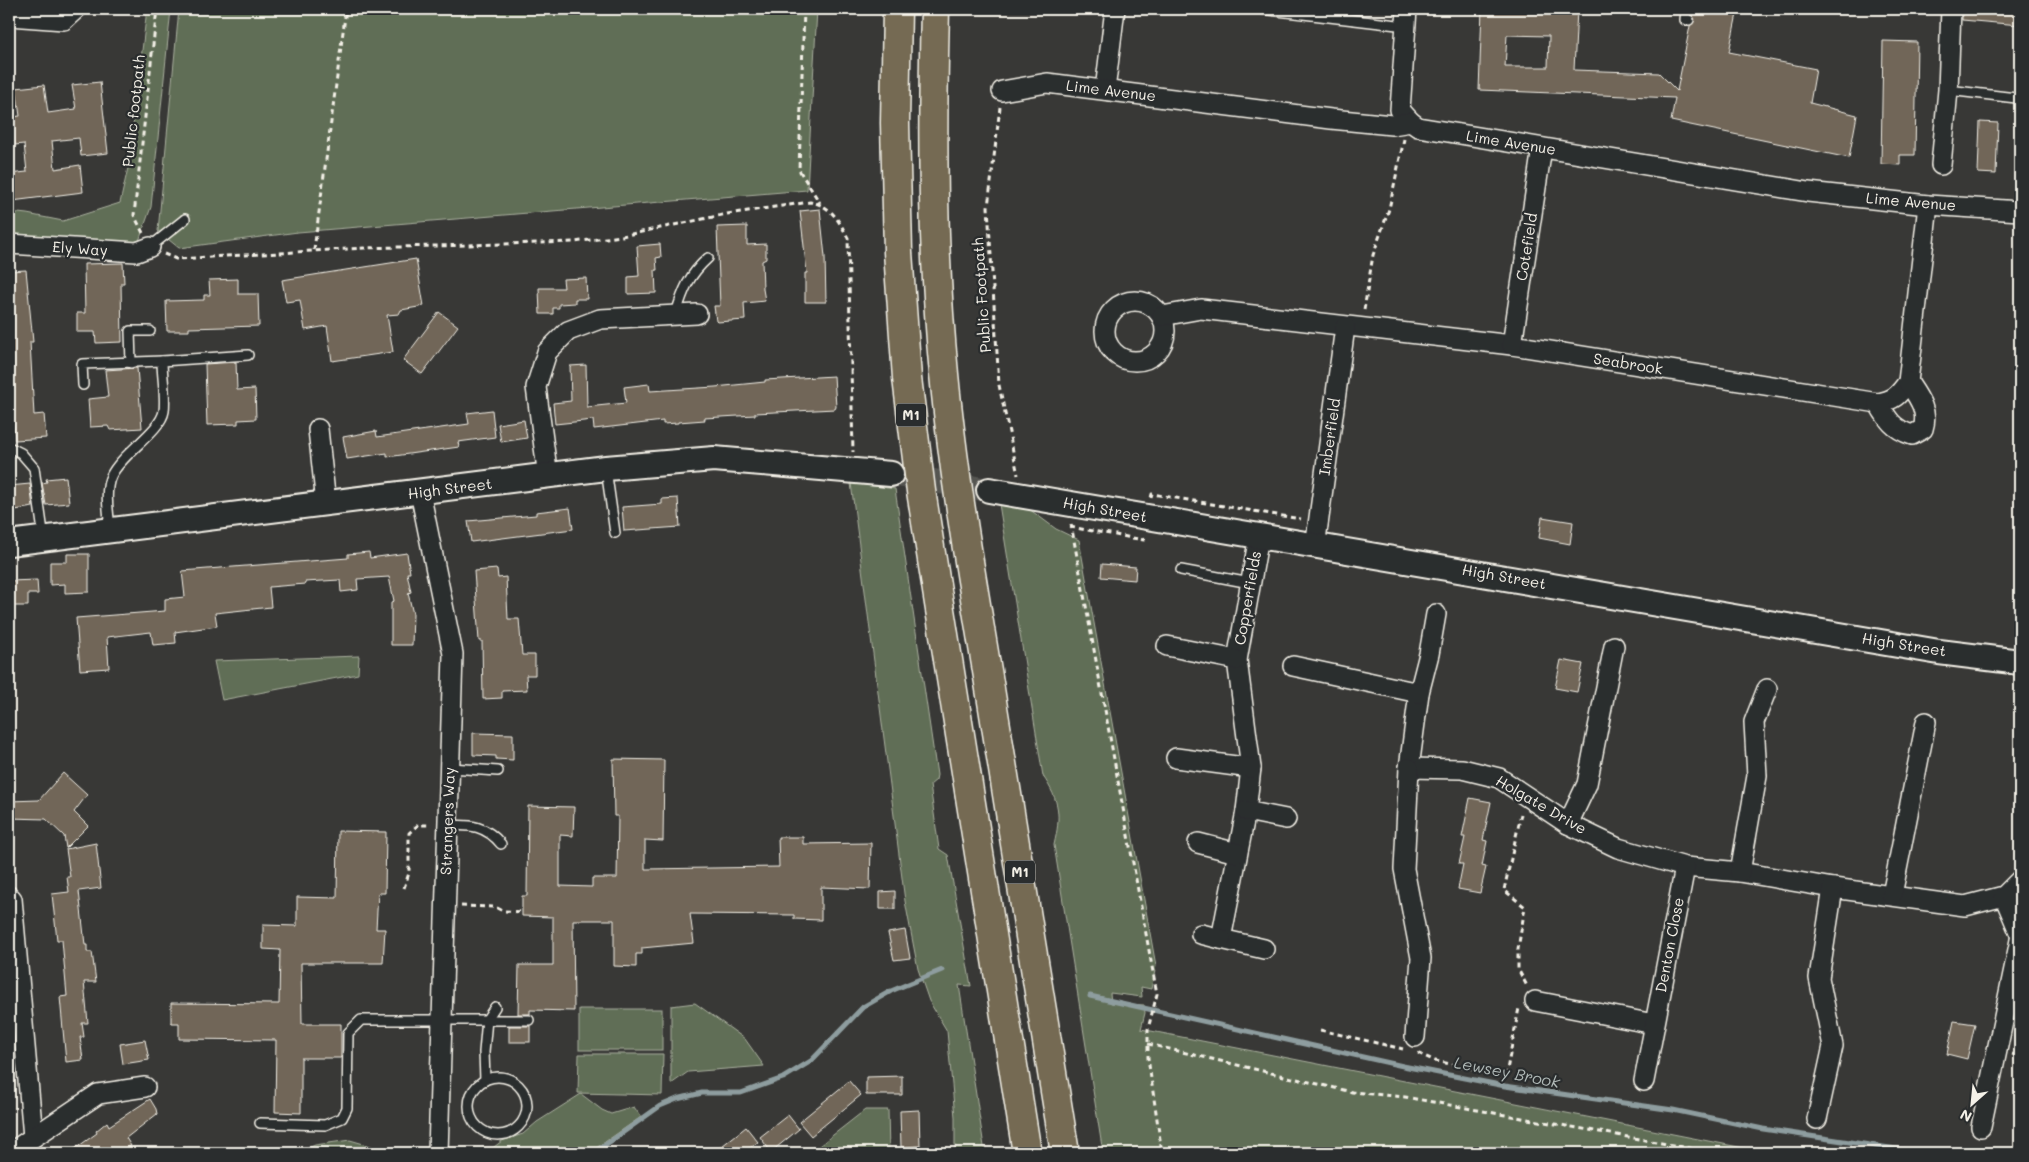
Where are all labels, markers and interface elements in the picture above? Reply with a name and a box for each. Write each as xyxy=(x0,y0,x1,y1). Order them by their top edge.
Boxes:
street label: Public footpath xyxy=(117,54,149,168)
street label: Lime Avenue xyxy=(1065,75,1157,105)
street label: Lime Avenue xyxy=(1465,125,1557,159)
street label: Lime Avenue xyxy=(1865,187,1957,215)
street label: Cotefield xyxy=(1511,211,1541,282)
street label: Ely Way xyxy=(52,236,109,260)
street label: Public Footpath xyxy=(967,237,995,353)
street label: Seabrook xyxy=(1592,348,1664,378)
street label: Imberfield xyxy=(1314,397,1344,477)
road number: M1 xyxy=(896,404,926,426)
street label: High Street xyxy=(406,473,493,503)
street label: High Street xyxy=(1062,492,1149,526)
street label: Copperfields xyxy=(1229,549,1265,646)
street label: High Street xyxy=(1461,559,1548,593)
street label: High Street xyxy=(1861,627,1948,661)
street label: Strangers Way xyxy=(435,766,459,875)
street label: Holgate Drive xyxy=(1492,770,1591,838)
road number: M1 xyxy=(1005,860,1035,884)
street label: Denton Close xyxy=(1650,896,1688,994)
water label: Lewsey Brook xyxy=(1452,1051,1562,1092)
north arrow xyxy=(1946,1080,1996,1130)
text: N xyxy=(1957,1105,1975,1127)

